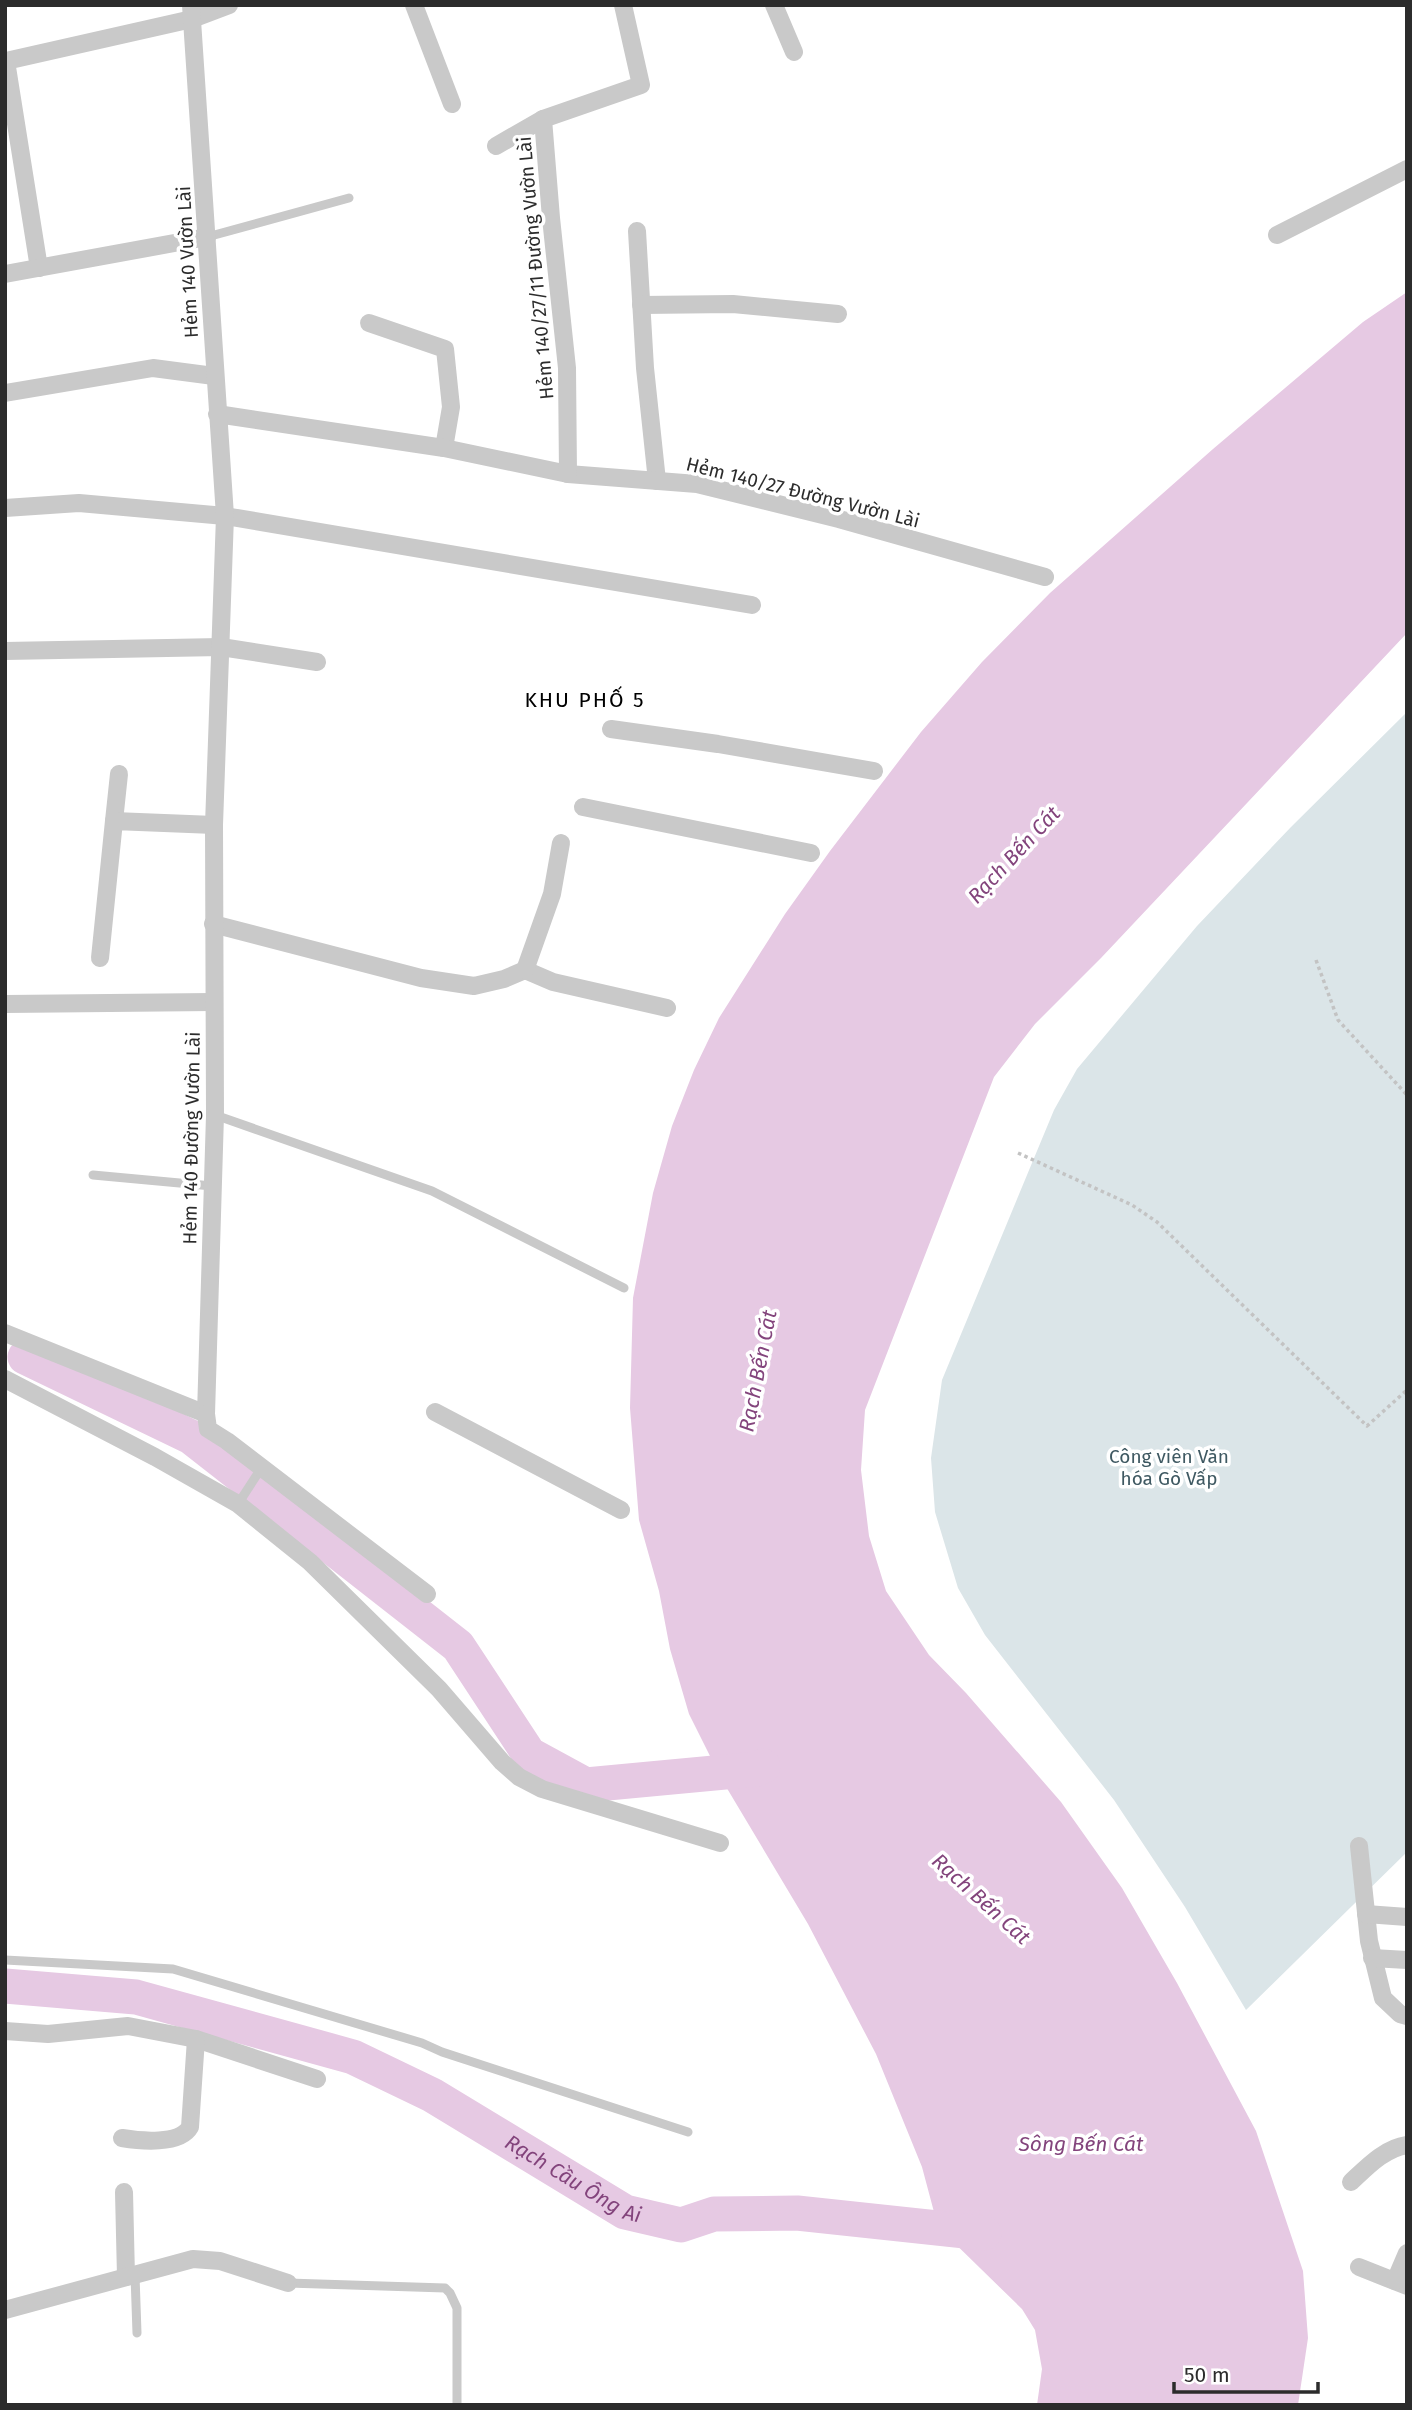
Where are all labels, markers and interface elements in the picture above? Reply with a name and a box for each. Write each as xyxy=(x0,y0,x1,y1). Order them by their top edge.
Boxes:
street label: Hẻm 140/27/11 Đường Vườn Lài xyxy=(513,135,558,400)
street label: Hẻm 140 Vườn Lài xyxy=(172,185,203,339)
street label: Hẻm 140/27 Đường Vườn Lài xyxy=(684,452,922,533)
district label: KHU PHỐ 5 xyxy=(524,685,646,713)
water label: Rạch Bến Cát xyxy=(962,801,1066,909)
street label: Hẻm 140 Đường Vườn Lài xyxy=(178,1031,205,1245)
water label: Rạch Bến Cát xyxy=(733,1307,783,1434)
park label: Công viên Văn hóa Gò Vấp xyxy=(1109,1445,1229,1490)
water label: Rạch Bến Cát xyxy=(926,1848,1036,1950)
water label: Rạch Cầu Ông Ai xyxy=(500,2129,644,2228)
water label: Sông Bến Cát xyxy=(1017,2131,1144,2157)
scale bar xyxy=(1174,2350,1318,2394)
text: 50 m xyxy=(1184,2362,1230,2388)

